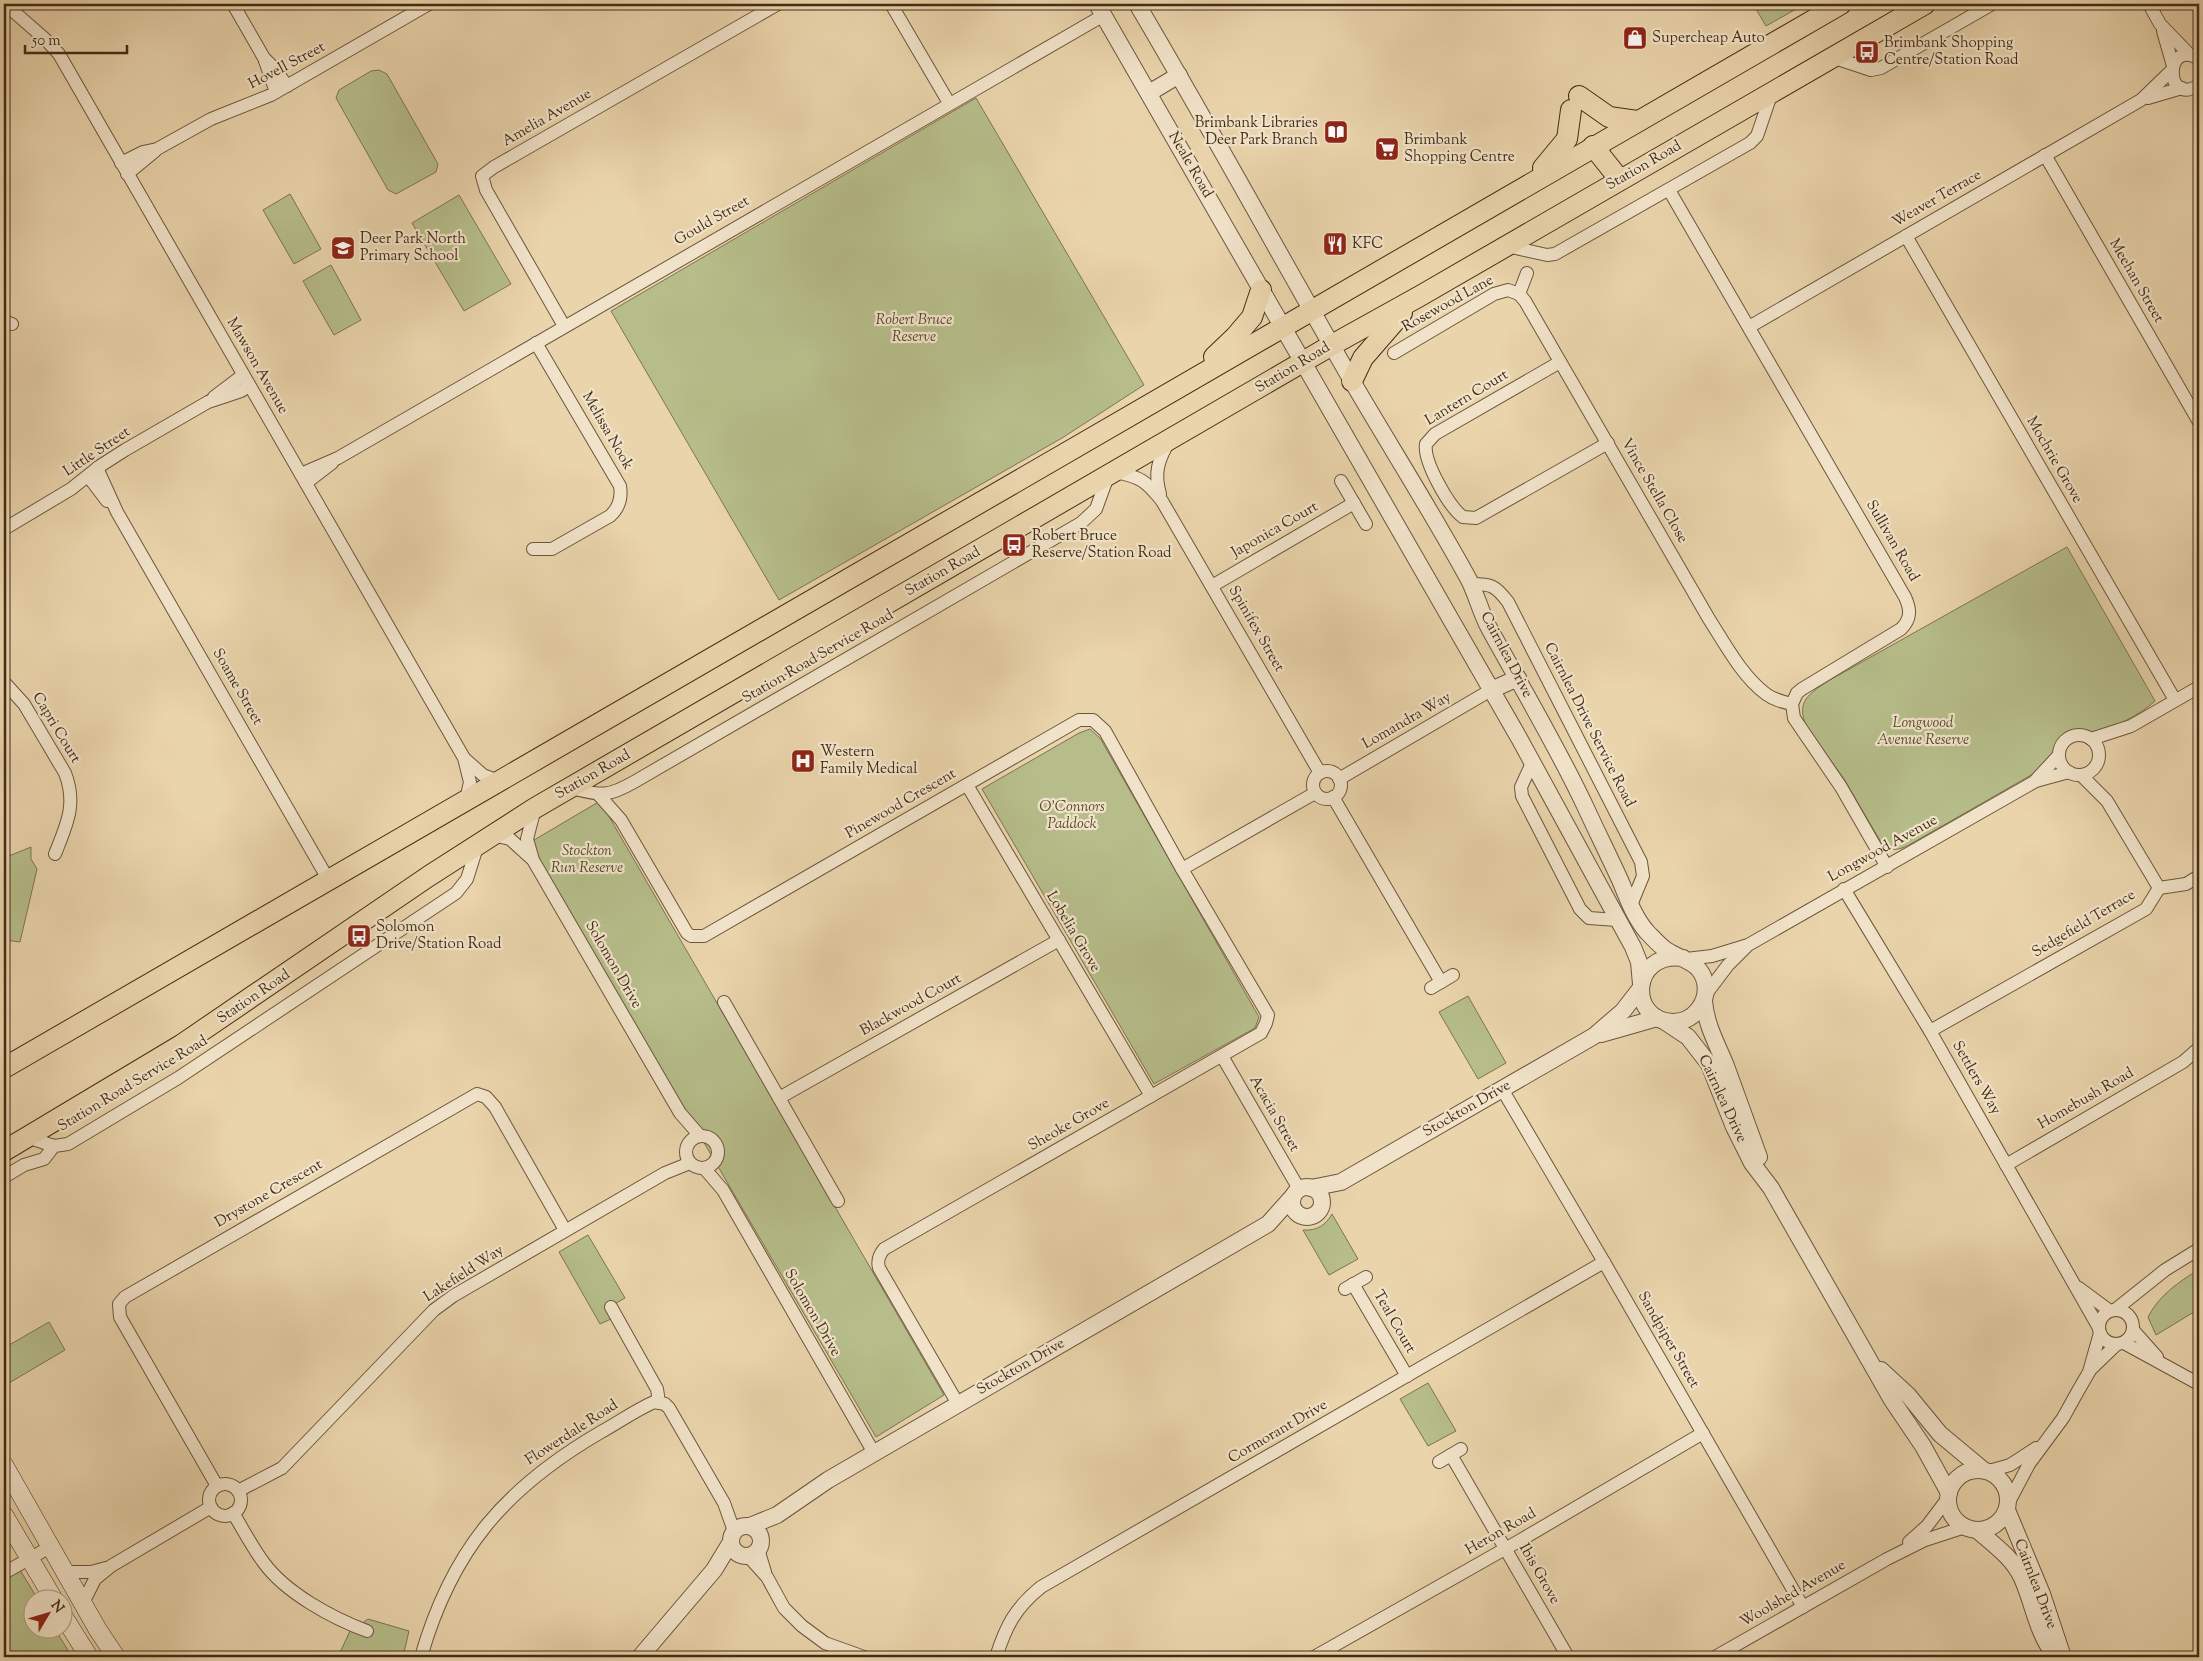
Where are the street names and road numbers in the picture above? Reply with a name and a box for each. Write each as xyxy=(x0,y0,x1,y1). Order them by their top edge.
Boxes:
street label: Hovell Street xyxy=(245,37,329,95)
street label: Amelia Avenue xyxy=(498,84,596,152)
street label: Neale Road xyxy=(1163,128,1218,203)
street label: Station Road xyxy=(1602,136,1686,196)
street label: Weaver Terrace xyxy=(1888,165,1986,233)
street label: Gould Street xyxy=(671,191,753,251)
street label: Meehan Street xyxy=(2103,235,2169,327)
street label: Rosewood Lane xyxy=(1398,270,1498,338)
street label: Mawson Avenue xyxy=(221,314,293,418)
street label: Station Road xyxy=(1252,337,1335,399)
street label: Lantern Court xyxy=(1421,365,1513,431)
street label: Melissa Nook xyxy=(576,388,638,474)
street label: Mochrie Grove xyxy=(2021,413,2087,507)
street label: Little Street xyxy=(59,422,135,482)
street label: Vince Stella Close xyxy=(1615,435,1693,547)
street label: Sullivan Road xyxy=(1860,496,1924,586)
street label: Japonica Court xyxy=(1227,497,1322,564)
street label: Station Road xyxy=(901,542,985,602)
street label: Spinifex Street xyxy=(1223,582,1289,676)
street label: Station Road Service Road xyxy=(738,605,898,709)
street label: Cairnlea Drive xyxy=(1474,608,1538,702)
street label: Cairnlea Drive Service Road xyxy=(1538,639,1640,811)
street label: Soame Street xyxy=(207,645,267,729)
street label: Lomandra Way xyxy=(1359,687,1456,755)
street label: Capri Court xyxy=(27,689,85,767)
street label: Station Road xyxy=(551,745,635,805)
street label: Pinewood Crescent xyxy=(842,764,960,844)
street label: Longwood Avenue xyxy=(1824,810,1942,888)
street label: Sedgefield Terrace xyxy=(2028,885,2140,963)
street label: Lobelia Grove xyxy=(1041,888,1105,976)
street label: Solomon Drive xyxy=(579,917,647,1013)
street label: Station Road xyxy=(213,964,295,1029)
street label: Blackwood Court xyxy=(856,968,966,1042)
street label: Station Road Service Road xyxy=(54,1031,212,1137)
street label: Settlers Way xyxy=(1946,1037,2006,1119)
street label: Cairnlea Drive xyxy=(1692,1052,1752,1146)
street label: Homebush Road xyxy=(2034,1063,2138,1135)
street label: Acacia Street xyxy=(1244,1072,1304,1156)
street label: Stockton Drive xyxy=(1419,1075,1515,1143)
street label: Sheoke Grove xyxy=(1024,1093,1114,1157)
street label: Drystone Crescent xyxy=(211,1155,327,1233)
street label: Lakefield Way xyxy=(420,1240,509,1308)
street label: Solomon Drive xyxy=(778,1265,846,1361)
street label: Teal Court xyxy=(1367,1287,1421,1357)
street label: Sandpiper Street xyxy=(1632,1288,1704,1392)
street label: Stockton Drive xyxy=(973,1333,1069,1401)
street label: Flowerdale Road xyxy=(521,1395,623,1471)
street label: Cormorant Drive xyxy=(1224,1395,1332,1469)
street label: Heron Road xyxy=(1462,1503,1541,1561)
street label: Cairnlea Drive xyxy=(2008,1536,2062,1632)
street label: Ibis Grove xyxy=(1513,1540,1565,1608)
street label: Woolshed Avenue xyxy=(1736,1555,1850,1633)

